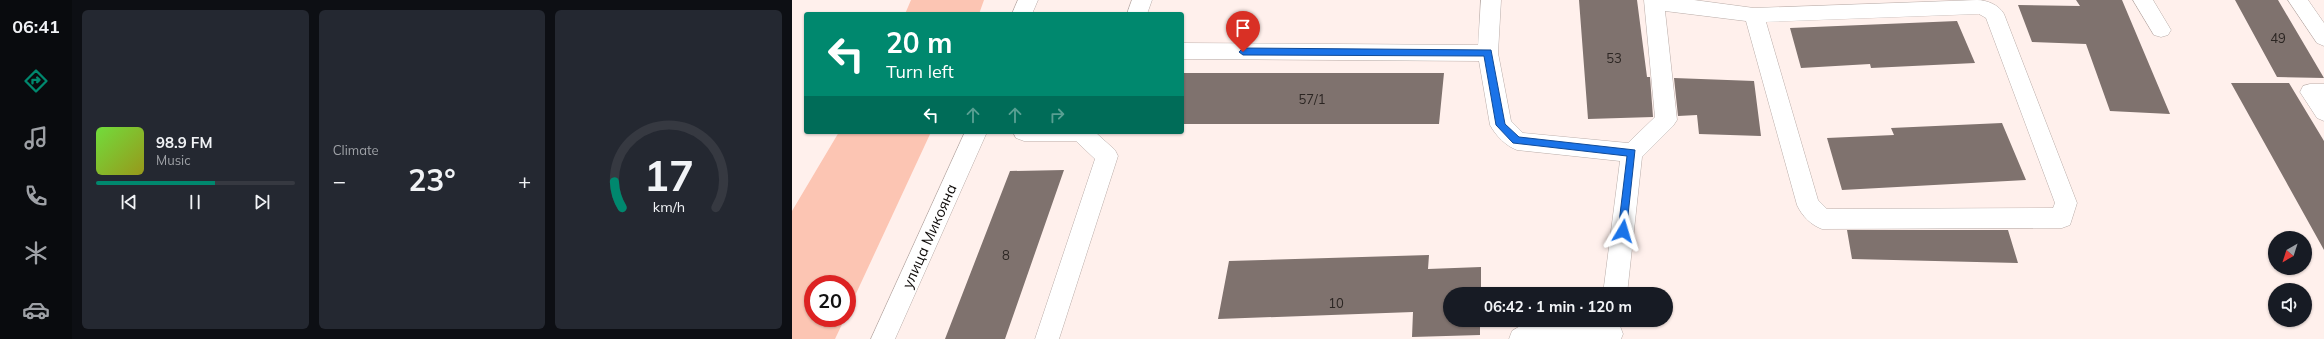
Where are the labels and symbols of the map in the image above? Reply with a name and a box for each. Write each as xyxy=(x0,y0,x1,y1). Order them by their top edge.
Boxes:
pin xyxy=(1226,11,1260,52)
house number: 49 xyxy=(2270,30,2286,46)
house number: 53 xyxy=(1606,50,1622,66)
house number: 57/1 xyxy=(1298,91,1326,107)
street label: улица Микояна xyxy=(897,181,961,291)
position arrow xyxy=(1602,210,1644,252)
north arrow xyxy=(2268,231,2312,275)
house number: 8 xyxy=(1002,247,1010,263)
speed limit sign: 20 xyxy=(804,275,856,327)
house number: 10 xyxy=(1328,295,1344,311)

